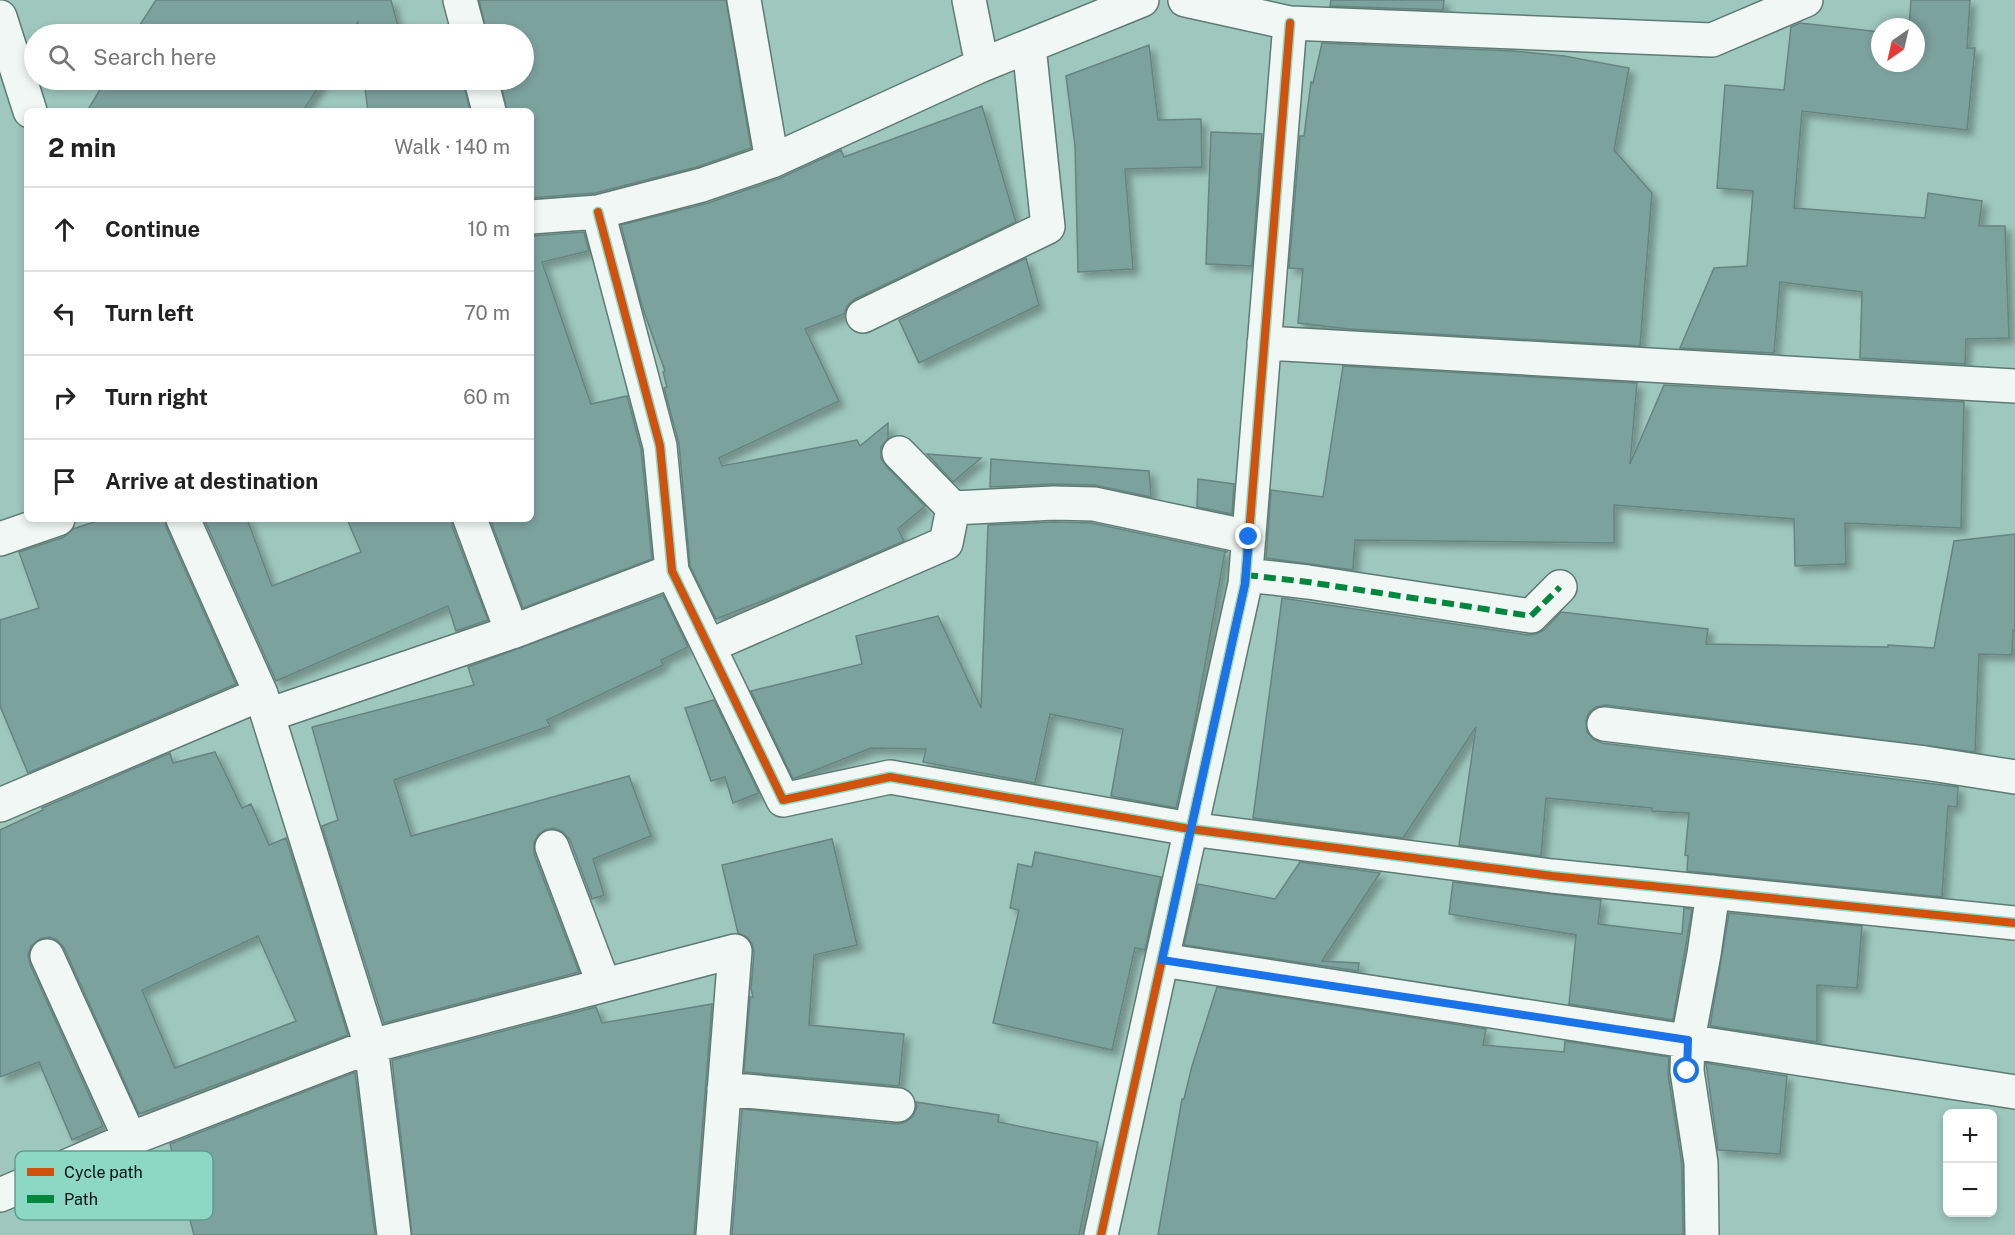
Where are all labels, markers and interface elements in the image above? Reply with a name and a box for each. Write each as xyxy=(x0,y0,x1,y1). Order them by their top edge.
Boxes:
north arrow xyxy=(1871,18,1925,72)
search box xyxy=(24,24,534,90)
icon: search xyxy=(45,41,78,74)
text: Search here xyxy=(93,44,217,70)
text: 2 min xyxy=(48,132,116,163)
text: Walk · 140 m xyxy=(394,135,510,159)
icon: ahead xyxy=(48,213,81,246)
text: Continue xyxy=(105,216,200,242)
text: 10 m xyxy=(467,217,510,241)
icon: left xyxy=(48,297,81,330)
text: Turn left xyxy=(105,300,194,326)
text: 70 m xyxy=(464,301,510,325)
icon: right xyxy=(48,381,81,414)
text: Turn right xyxy=(105,384,208,410)
text: 60 m xyxy=(463,385,510,409)
icon: arrive xyxy=(48,465,81,498)
text: Arrive at destination xyxy=(105,468,318,494)
route end xyxy=(1235,523,1261,549)
route start xyxy=(1673,1057,1699,1083)
map controls xyxy=(1943,1109,1997,1217)
button: + xyxy=(1943,1109,1997,1163)
legend xyxy=(15,1151,213,1220)
text: Cycle path xyxy=(64,1163,143,1182)
button: − xyxy=(1943,1163,1997,1217)
text: Path xyxy=(64,1190,98,1209)

